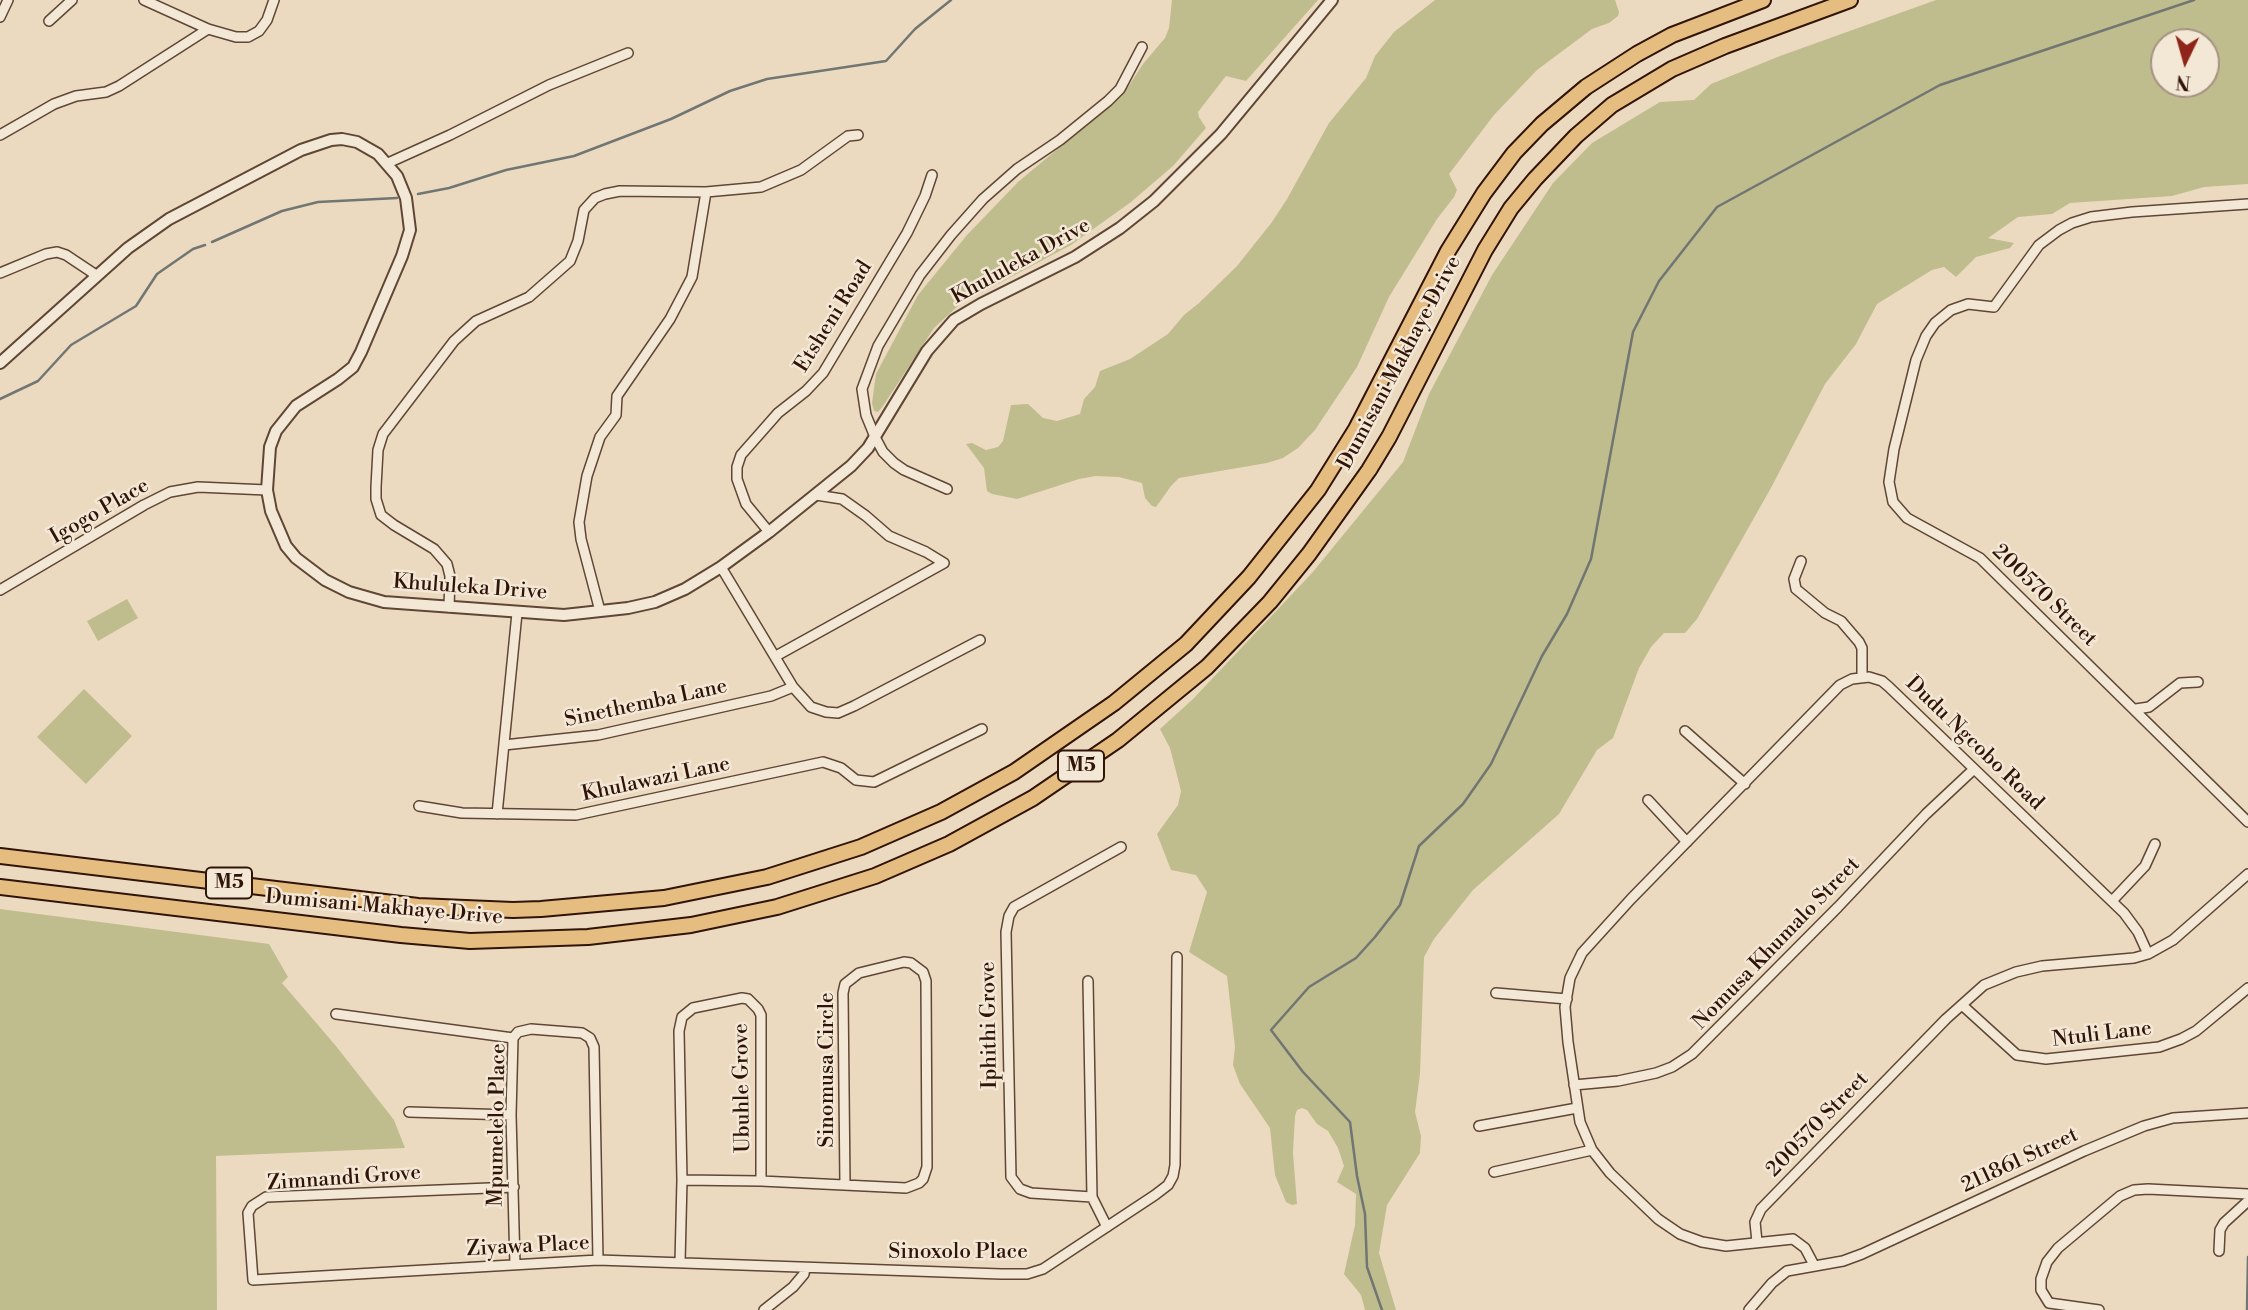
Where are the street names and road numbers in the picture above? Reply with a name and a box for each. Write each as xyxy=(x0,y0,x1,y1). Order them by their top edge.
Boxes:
street label: Khululeka Drive xyxy=(947,213,1095,311)
street label: Dumisani Makhaye Drive xyxy=(1333,252,1467,474)
street label: Etsheni Road xyxy=(790,257,878,377)
street label: Igogo Place xyxy=(46,474,154,550)
street label: 200570 Street xyxy=(1986,540,2102,652)
street label: Khululeka Drive xyxy=(392,570,548,606)
street label: Dudu Ngcobo Road xyxy=(1900,672,2048,816)
street label: Sinethemba Lane xyxy=(562,674,730,734)
road number: M5 xyxy=(1058,750,1104,782)
street label: Khulawazi Lane xyxy=(580,752,732,808)
street label: Nomusa Khumalo Street xyxy=(1688,853,1866,1035)
road number: M5 xyxy=(206,868,252,898)
street label: Dumisani Makhaye Drive xyxy=(264,885,504,931)
street label: Iphithi Grove xyxy=(976,961,1004,1089)
street label: Sinomusa Circle xyxy=(815,992,841,1148)
street label: Ntuli Lane xyxy=(2051,1016,2153,1054)
street label: Ubuhle Grove xyxy=(729,1023,757,1153)
street label: Mpumelelo Place xyxy=(484,1043,512,1207)
street label: 200570 Street xyxy=(1762,1067,1874,1183)
street label: 211861 Street xyxy=(1958,1123,2082,1199)
street label: Zimnandi Grove xyxy=(266,1161,422,1197)
street label: Ziyawa Place xyxy=(466,1231,590,1263)
street label: Sinoxolo Place xyxy=(888,1240,1028,1266)

